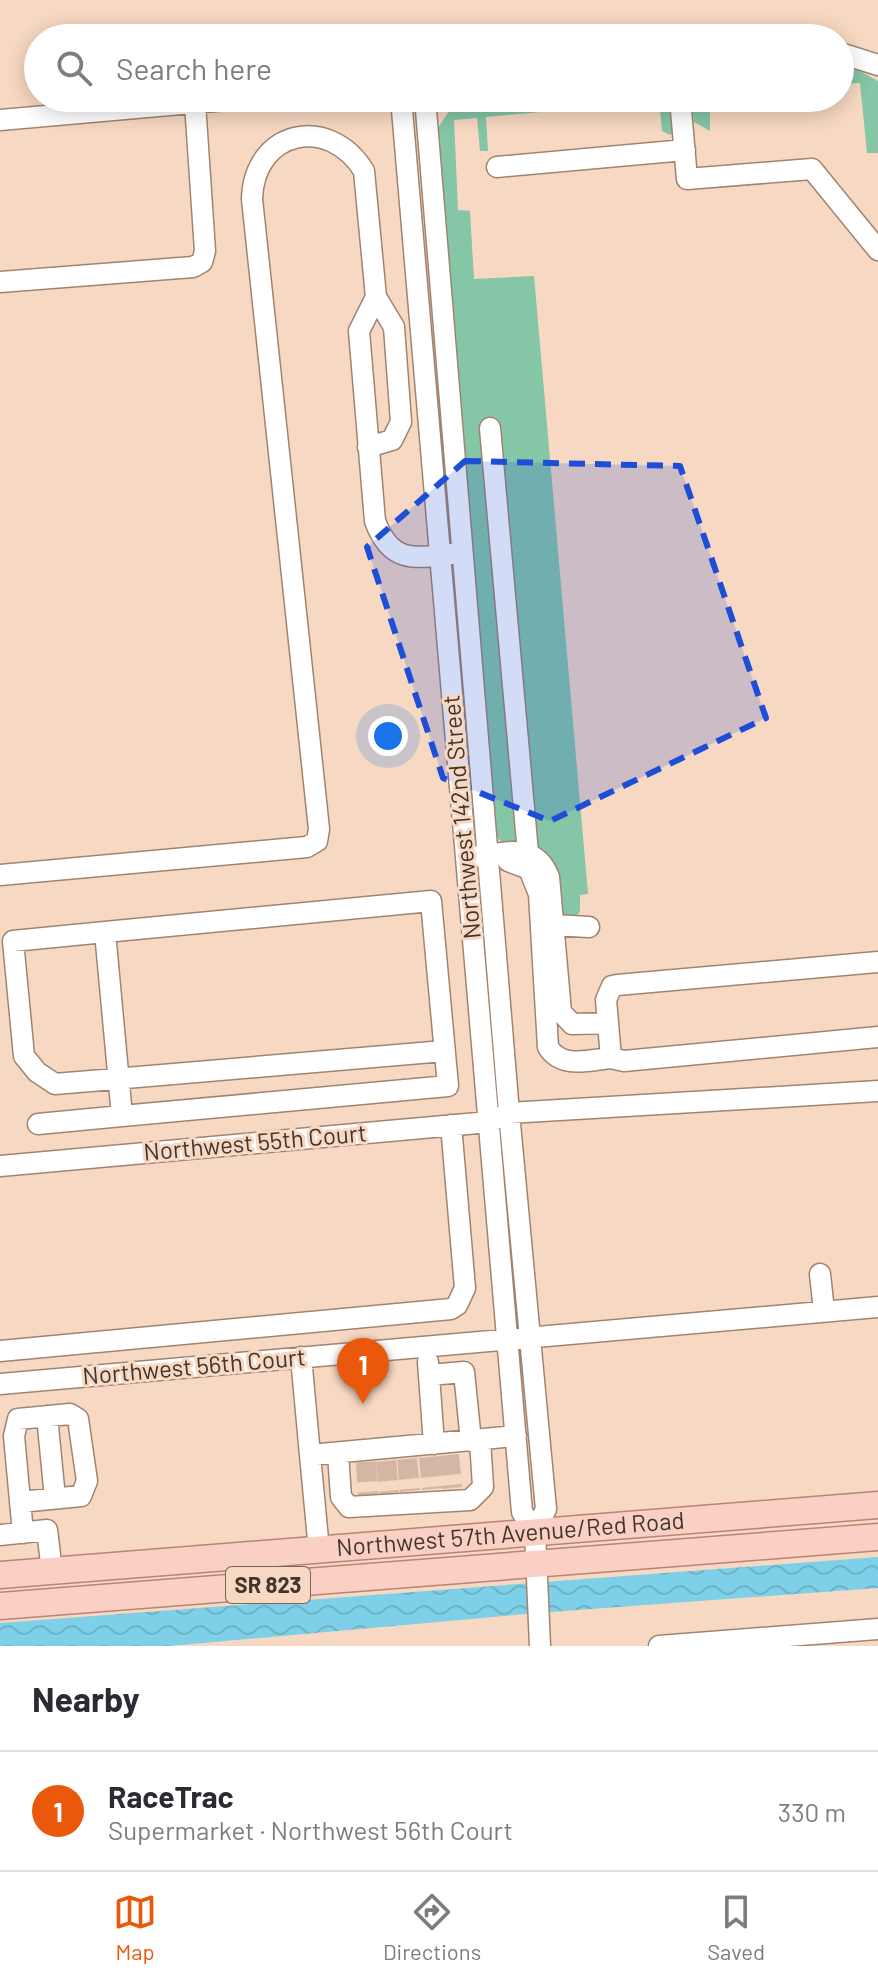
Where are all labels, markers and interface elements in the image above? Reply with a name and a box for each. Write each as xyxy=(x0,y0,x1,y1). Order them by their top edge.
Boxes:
search box xyxy=(24,24,854,112)
icon: search xyxy=(52,46,96,90)
text: Search here xyxy=(116,50,272,86)
street label: Northwest 142nd Street xyxy=(435,694,486,940)
your location xyxy=(368,716,408,756)
street label: Northwest 55th Court xyxy=(142,1117,368,1166)
pin: 1 xyxy=(337,1338,389,1404)
street label: Northwest 56th Court xyxy=(81,1341,307,1390)
street label: Northwest 57th Avenue/Red Road xyxy=(335,1504,685,1561)
road number: SR 823 xyxy=(226,1567,310,1603)
text: Nearby xyxy=(32,1678,140,1719)
text: RaceTrac xyxy=(108,1778,234,1814)
text: 1 xyxy=(53,1796,63,1827)
text: 330 m xyxy=(778,1796,846,1827)
text: Supermarket · Northwest 56th Court xyxy=(108,1814,513,1845)
tab: Map xyxy=(113,1890,157,1964)
tab: Directions xyxy=(383,1890,481,1964)
tab: Saved xyxy=(707,1890,765,1964)

